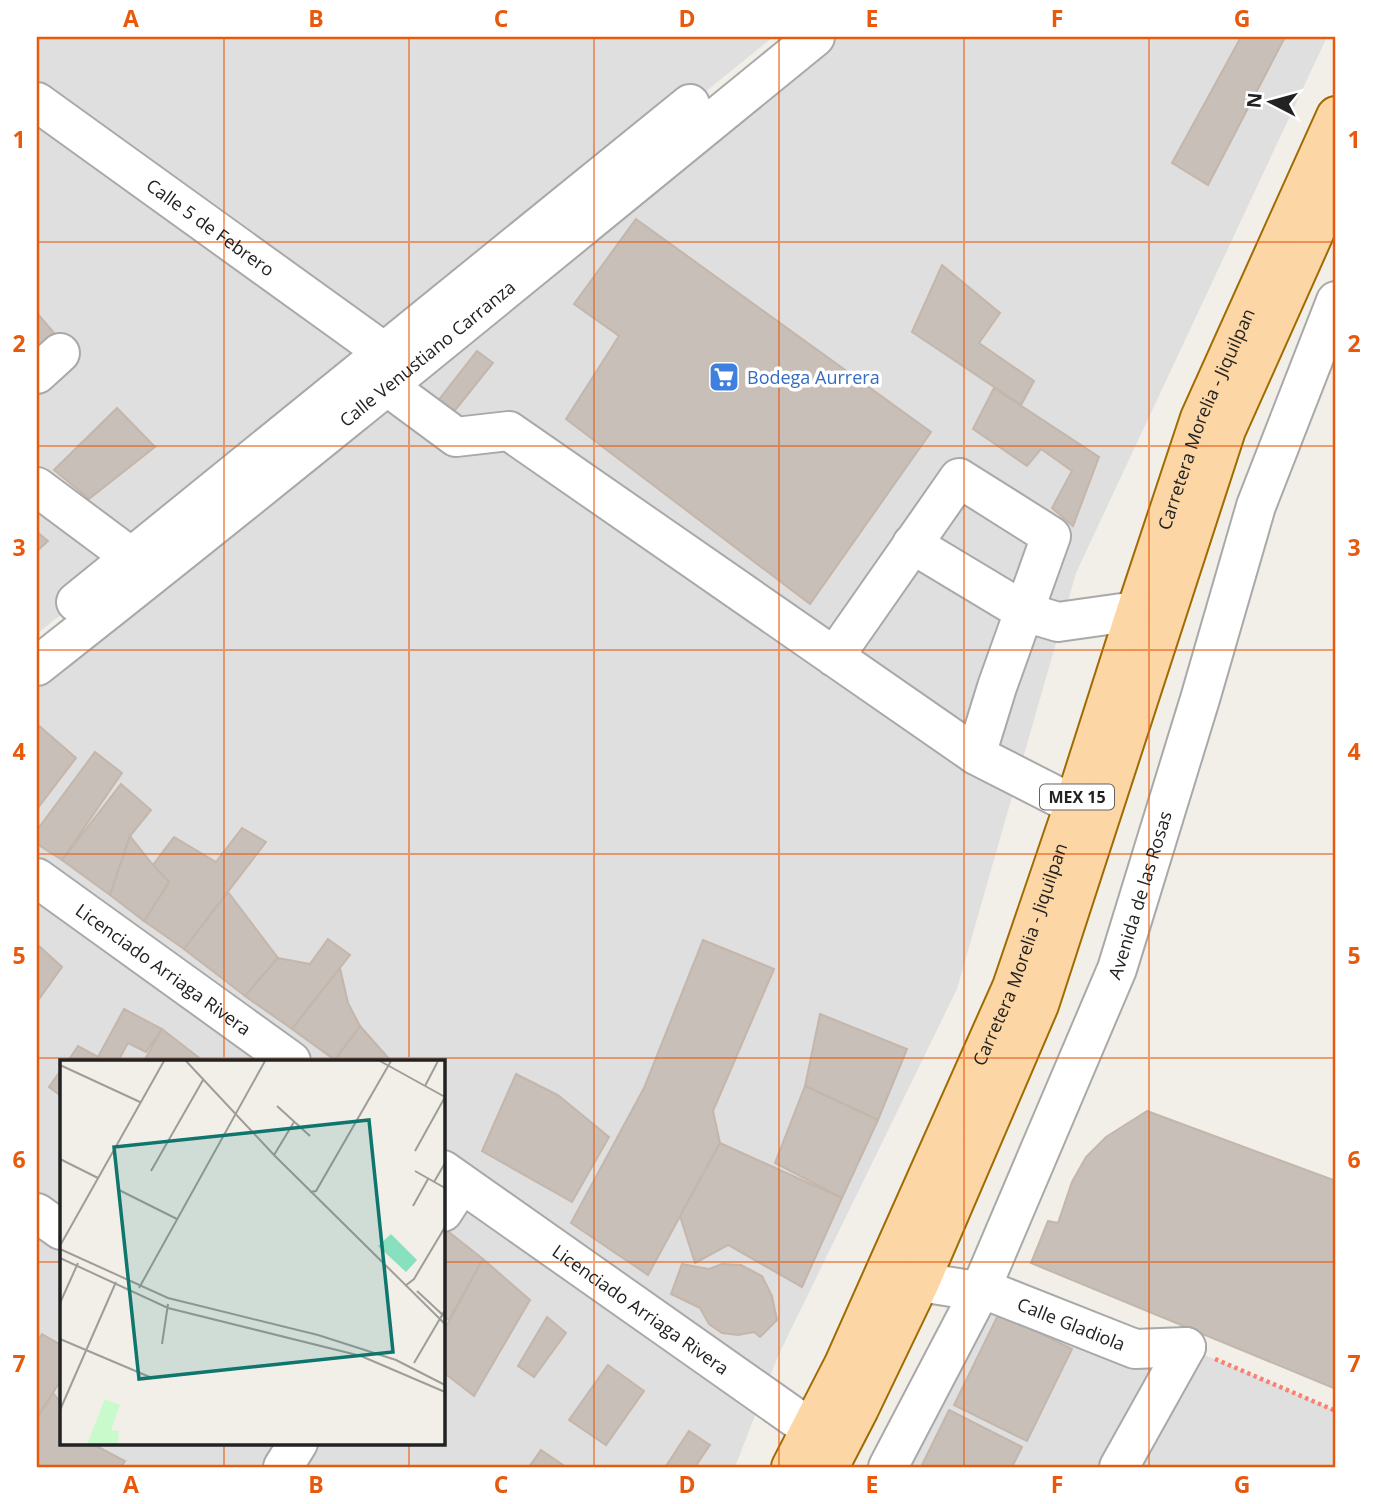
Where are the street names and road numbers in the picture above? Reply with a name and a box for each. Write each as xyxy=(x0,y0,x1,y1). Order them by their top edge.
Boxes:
street label: Calle 5 de Febrero xyxy=(142,173,279,281)
street label: Calle Venustiano Carranza xyxy=(334,275,520,432)
street label: Carretera Morelia - Jiquilpan xyxy=(1152,304,1260,533)
road number: MEX 15 xyxy=(1040,784,1114,810)
street label: Avenida de las Rosas xyxy=(1102,808,1177,983)
street label: Carretera Morelia - Jiquilpan xyxy=(967,840,1072,1069)
street label: Licenciado Arriaga Rivera xyxy=(71,898,256,1041)
street label: Licenciado Arriaga Rivera xyxy=(548,1239,734,1380)
street label: Calle Gladiola xyxy=(1014,1292,1129,1356)

